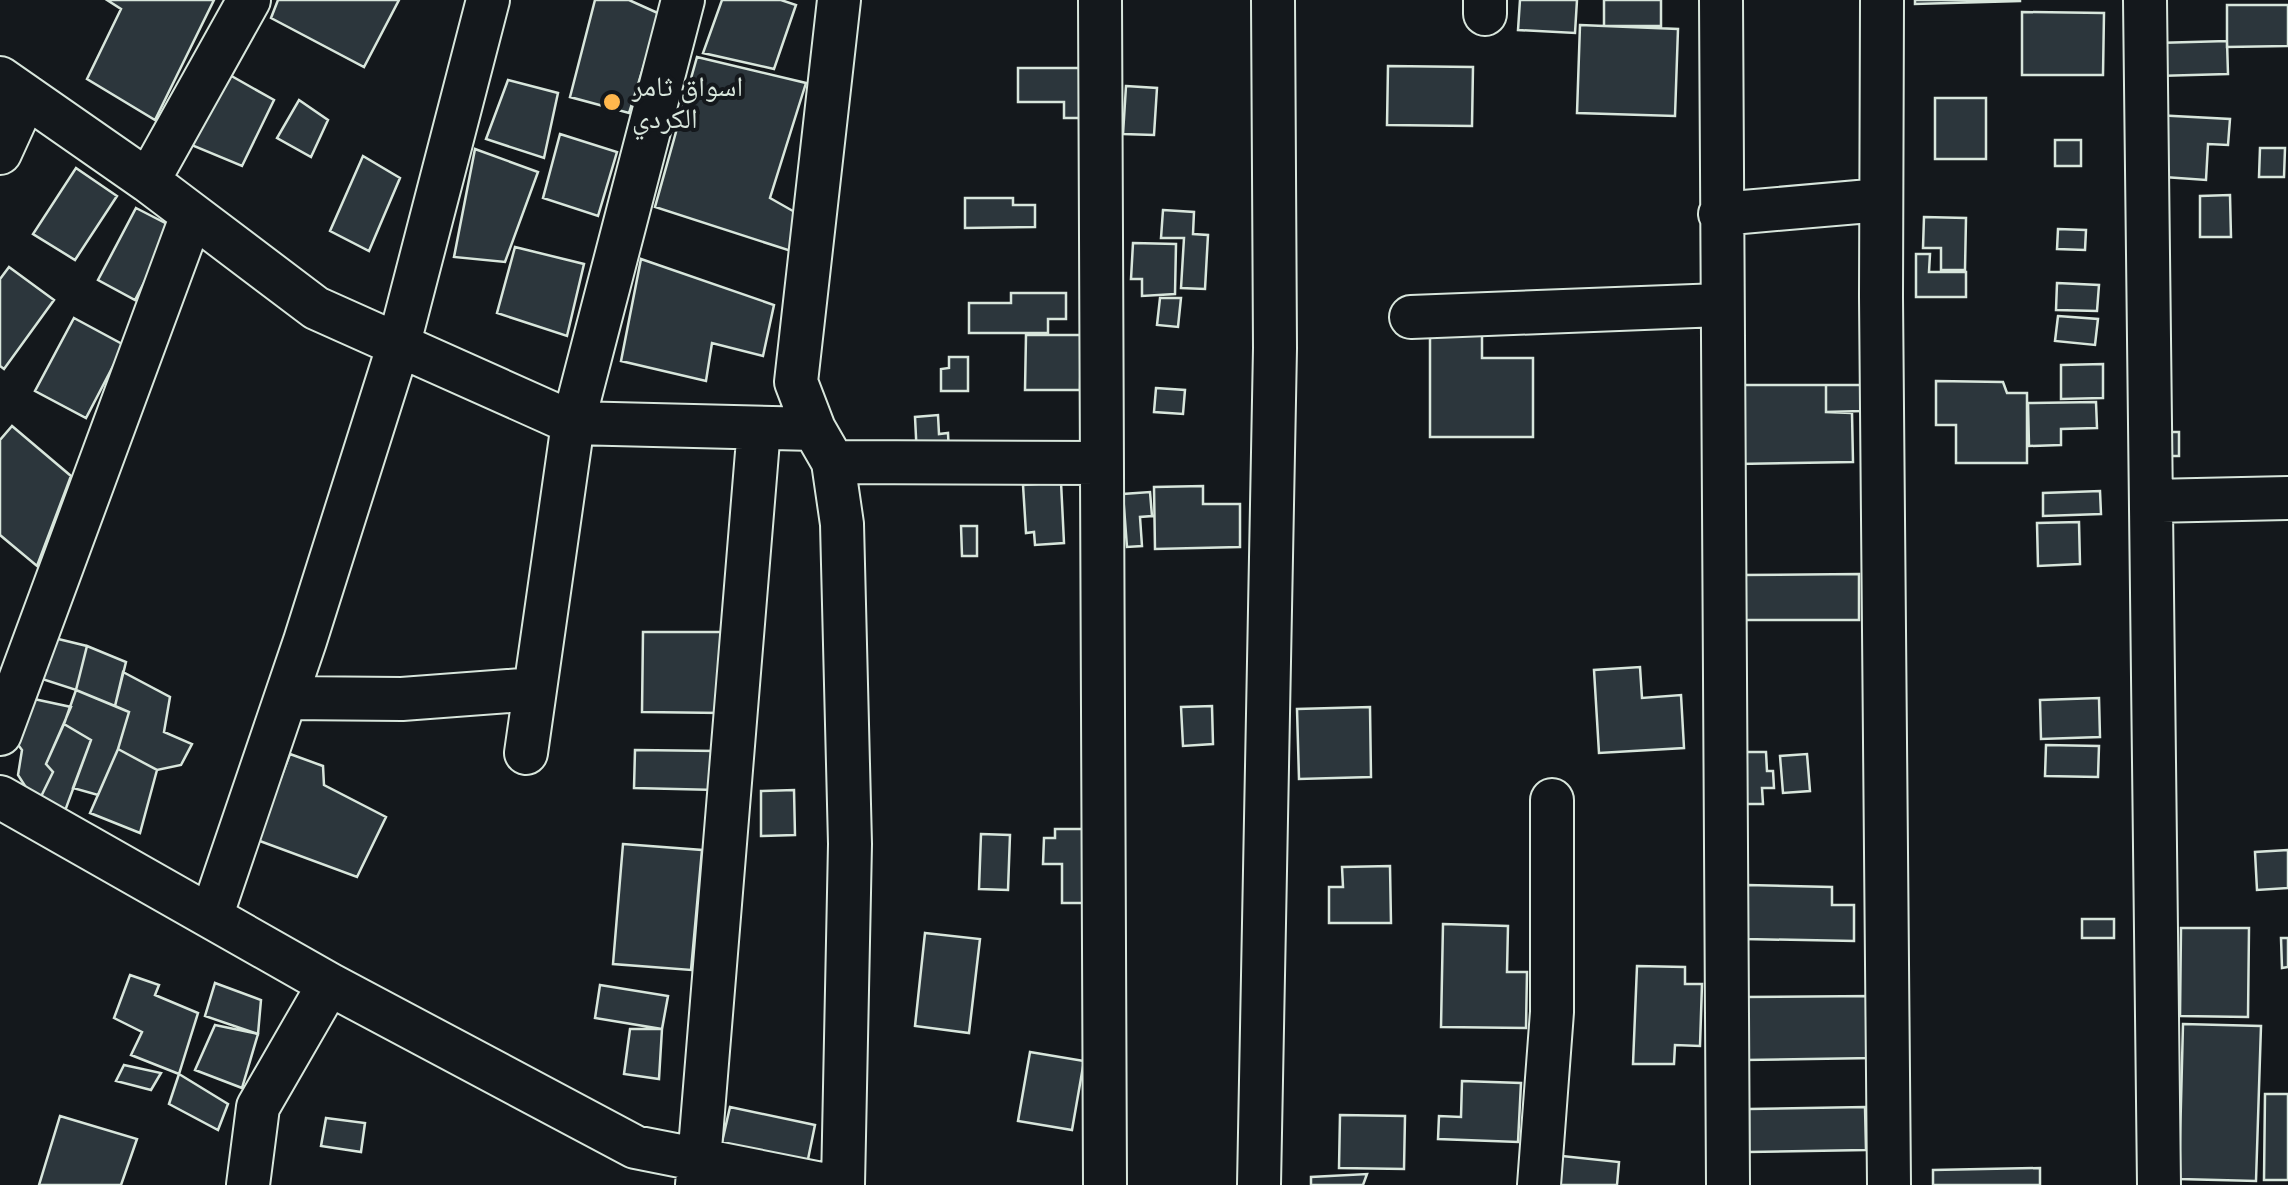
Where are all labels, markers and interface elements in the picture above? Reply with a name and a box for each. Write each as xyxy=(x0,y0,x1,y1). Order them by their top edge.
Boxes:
place label: اسواق ثامر الكردي xyxy=(631,70,743,141)
marker: اسواق ثامر الكردي xyxy=(601,91,623,113)

